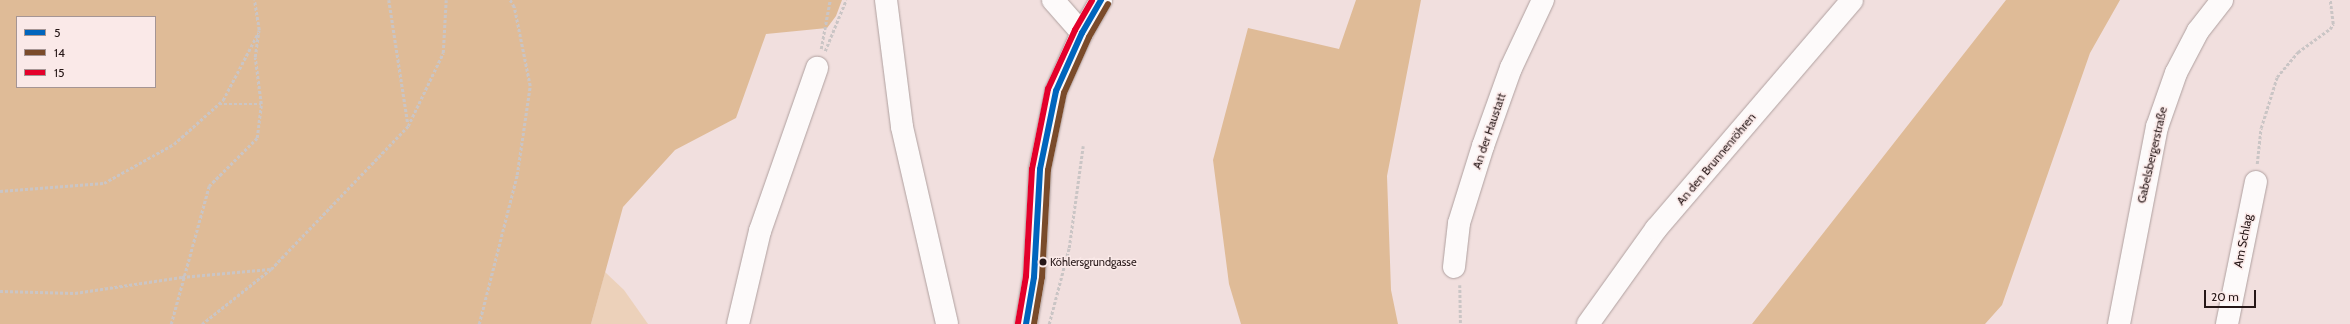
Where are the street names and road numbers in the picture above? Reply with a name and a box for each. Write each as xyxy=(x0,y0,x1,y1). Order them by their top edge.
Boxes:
street label: An der Haustatt xyxy=(1469,91,1509,171)
street label: Gabelsbergerstraße xyxy=(2134,105,2170,205)
street label: An den Brunnenröhren xyxy=(1673,110,1759,208)
street label: Am Schlag xyxy=(2231,213,2255,269)

